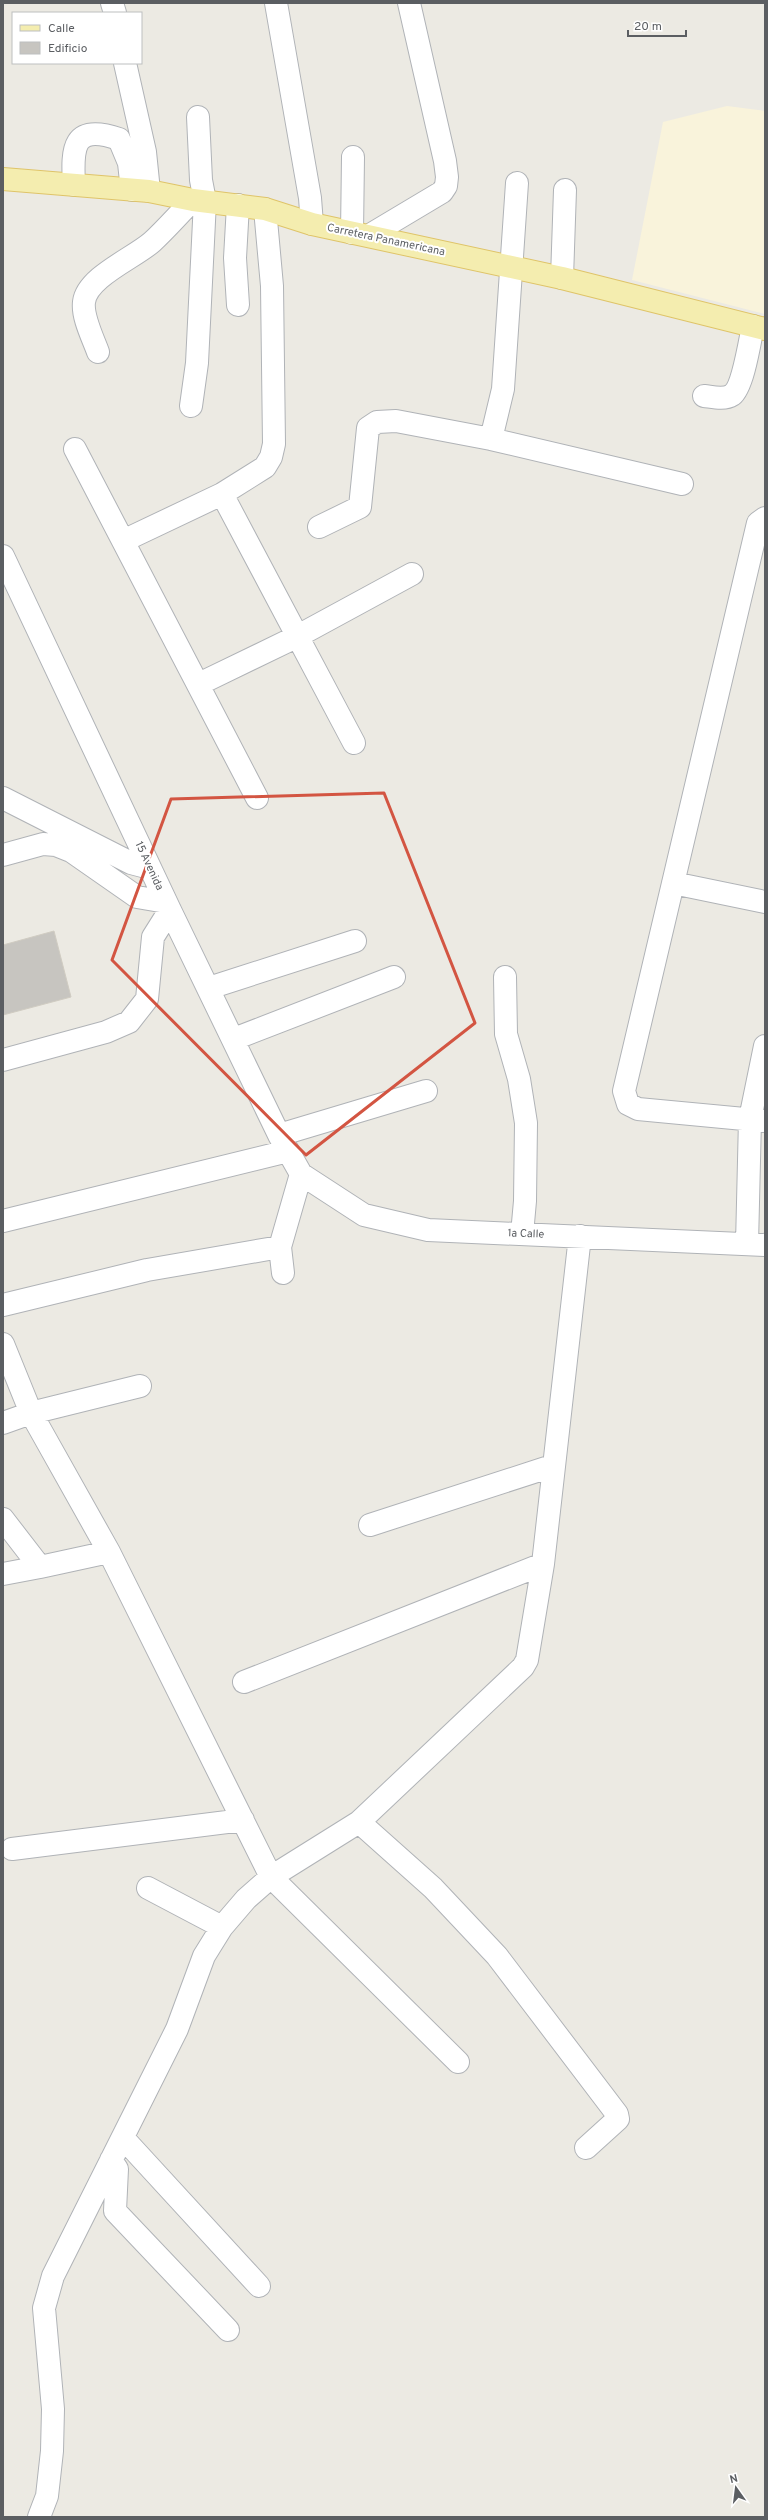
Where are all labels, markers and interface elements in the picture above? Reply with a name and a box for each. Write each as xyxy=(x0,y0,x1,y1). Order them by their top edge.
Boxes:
legend xyxy=(12,12,142,64)
scale bar xyxy=(628,12,686,38)
text: 20 m xyxy=(634,19,662,35)
text: Calle xyxy=(48,21,75,37)
text: Edificio xyxy=(48,41,88,57)
street label: Carretera Panamericana xyxy=(326,221,446,259)
street label: 15 Avenida xyxy=(132,839,167,893)
street label: 1a Calle xyxy=(507,1226,545,1242)
north arrow xyxy=(716,2468,756,2508)
text: N xyxy=(728,2472,739,2487)

